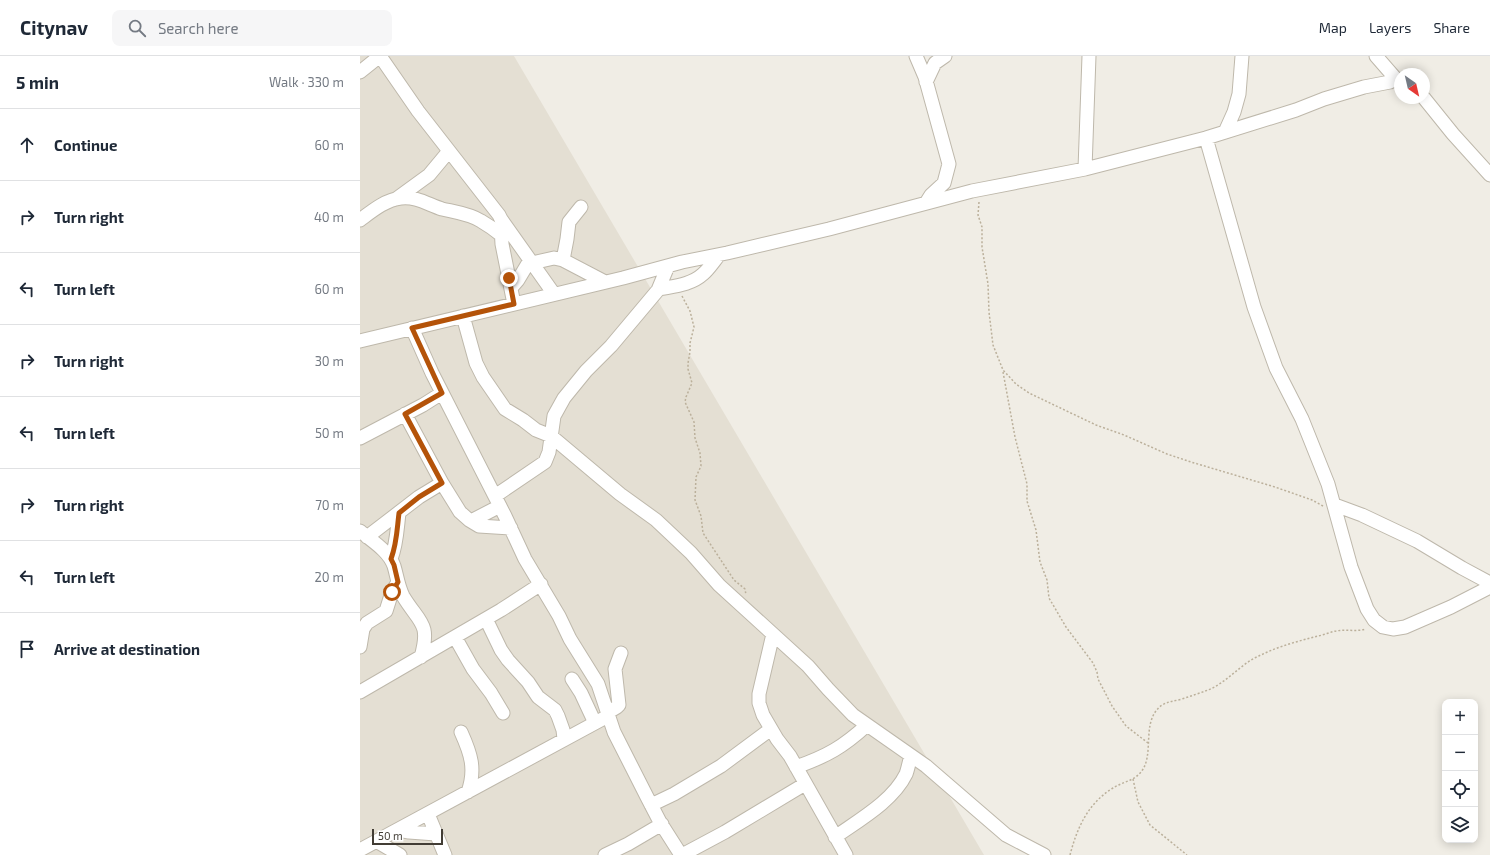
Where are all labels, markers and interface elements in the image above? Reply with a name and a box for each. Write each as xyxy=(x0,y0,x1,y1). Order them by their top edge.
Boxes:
search box xyxy=(112,10,392,46)
text: Citynav xyxy=(20,16,88,39)
icon: search xyxy=(126,17,148,39)
text: Search here xyxy=(158,19,238,37)
text: Map xyxy=(1319,19,1347,36)
text: Layers xyxy=(1369,19,1411,36)
text: Share xyxy=(1433,19,1470,36)
north arrow xyxy=(1394,68,1430,104)
text: 5 min xyxy=(16,72,59,92)
text: Walk · 330 m xyxy=(269,74,344,90)
icon: ahead xyxy=(16,134,38,156)
text: Continue xyxy=(54,136,117,154)
text: 60 m xyxy=(314,137,344,153)
icon: right xyxy=(16,206,38,228)
text: Turn right xyxy=(54,208,124,226)
text: 40 m xyxy=(314,209,344,225)
route end xyxy=(500,269,518,287)
icon: left xyxy=(16,278,38,300)
text: Turn left xyxy=(54,280,115,298)
text: 60 m xyxy=(314,281,344,297)
icon: right xyxy=(16,350,38,372)
text: Turn right xyxy=(54,352,124,370)
text: 30 m xyxy=(315,353,344,369)
icon: left xyxy=(16,422,38,444)
text: Turn left xyxy=(54,424,115,442)
text: 50 m xyxy=(315,425,344,441)
icon: right xyxy=(16,494,38,516)
text: Turn right xyxy=(54,496,124,514)
text: 70 m xyxy=(315,497,344,513)
icon: left xyxy=(16,566,38,588)
text: Turn left xyxy=(54,568,115,586)
text: 20 m xyxy=(315,569,344,585)
route start xyxy=(383,583,401,601)
icon: arrive xyxy=(16,638,38,660)
text: Arrive at destination xyxy=(54,640,200,658)
map controls xyxy=(1442,699,1478,843)
button: + xyxy=(1442,699,1478,735)
button: − xyxy=(1442,735,1478,771)
button: locate xyxy=(1442,771,1478,807)
button: layers xyxy=(1442,807,1478,843)
scale bar xyxy=(372,827,443,846)
text: 50 m xyxy=(378,829,403,842)

